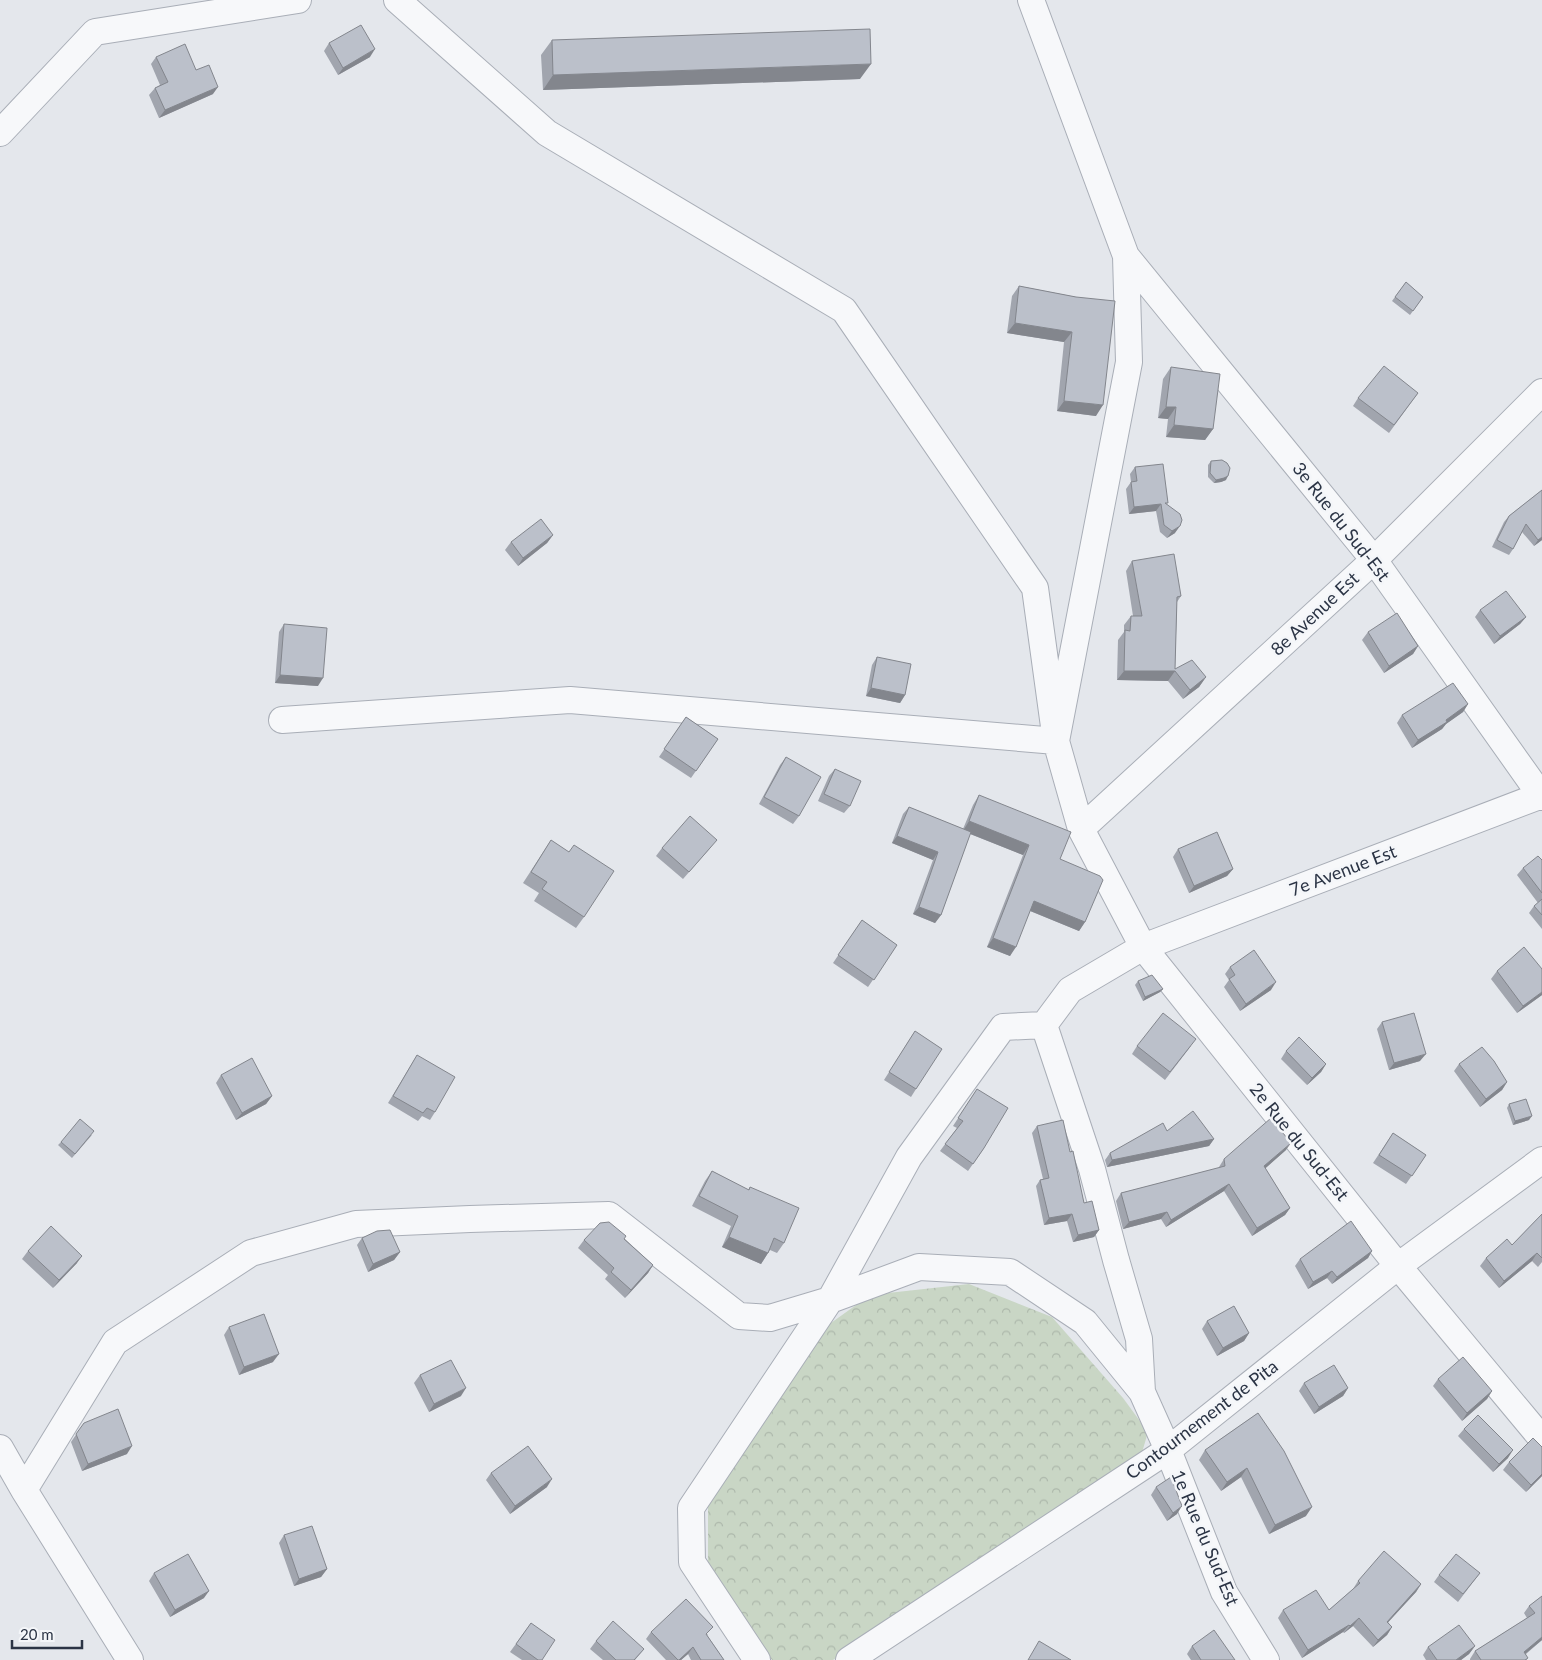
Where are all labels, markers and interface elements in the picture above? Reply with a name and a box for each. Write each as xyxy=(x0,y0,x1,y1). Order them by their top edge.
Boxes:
street label: 3e Rue du Sud-Est xyxy=(1288,457,1395,586)
street label: 8e Avenue Est xyxy=(1266,566,1363,660)
street label: 7e Avenue Est xyxy=(1286,839,1400,901)
street label: 2e Rue du Sud-Est xyxy=(1246,1078,1354,1205)
street label: Contournement de Pita xyxy=(1121,1355,1282,1484)
street label: 1e Rue du Sud-Est xyxy=(1167,1466,1245,1609)
scale bar xyxy=(12,1618,82,1650)
text: 20 m xyxy=(20,1625,54,1643)

